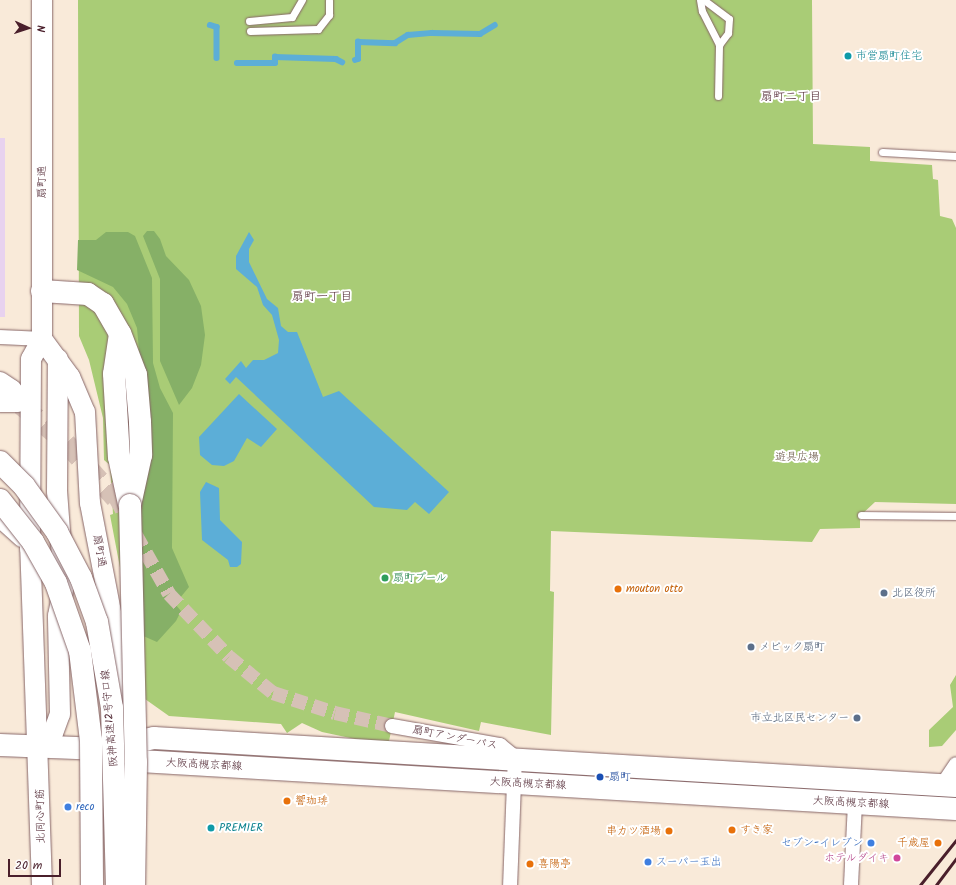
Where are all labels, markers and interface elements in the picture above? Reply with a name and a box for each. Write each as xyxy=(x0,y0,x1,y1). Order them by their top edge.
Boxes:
north arrow xyxy=(8,8,48,48)
text: N xyxy=(31,25,49,33)
place label: 市営扇町住宅 xyxy=(856,49,922,63)
marker: 市営扇町住宅 xyxy=(843,51,853,61)
district label: 扇町二丁目 xyxy=(761,90,821,104)
street label: 扇町通 xyxy=(35,166,49,198)
district label: 扇町一丁目 xyxy=(292,290,352,304)
park label: 遊具広場 xyxy=(775,450,819,464)
street label: 扇町通 xyxy=(90,534,108,568)
place label: 扇町プール xyxy=(393,571,447,585)
marker: 扇町プール xyxy=(380,573,390,583)
place label: mouton otto xyxy=(626,582,683,596)
marker: mouton otto xyxy=(613,584,623,594)
place label: 北区役所 xyxy=(892,586,936,600)
marker: 北区役所 xyxy=(879,588,889,598)
place label: メビック扇町 xyxy=(759,640,825,654)
marker: メビック扇町 xyxy=(746,642,756,652)
street label: 阪神高速12号守口線 xyxy=(99,669,121,767)
place label: 市立北区民センター xyxy=(750,711,849,725)
marker: 市立北区民センター xyxy=(852,713,862,723)
street label: 扇町アンダーパス xyxy=(411,723,499,753)
street label: 大阪高槻京都線 xyxy=(165,756,243,774)
place label: 扇町 xyxy=(609,770,631,784)
marker: 扇町 xyxy=(594,771,606,783)
street label: 大阪高槻京都線 xyxy=(489,775,567,793)
street label: 北同心町筋 xyxy=(34,788,48,844)
place label: 響珈琲 xyxy=(295,794,328,808)
street label: 大阪高槻京都線 xyxy=(812,794,890,812)
marker: 響珈琲 xyxy=(282,796,292,806)
place label: reco xyxy=(76,800,94,814)
marker: reco xyxy=(63,802,73,812)
place label: PREMIER xyxy=(219,821,263,835)
marker: PREMIER xyxy=(206,823,216,833)
place label: すき家 xyxy=(740,823,773,837)
place label: 串カツ酒場 xyxy=(606,824,661,838)
marker: すき家 xyxy=(727,825,737,835)
marker: 串カツ酒場 xyxy=(664,826,674,836)
place label: セブン-イレブン xyxy=(781,836,863,850)
place label: 千歳屋 xyxy=(897,836,930,850)
marker: セブン-イレブン xyxy=(866,838,876,848)
marker: 千歳屋 xyxy=(933,838,943,848)
scale bar xyxy=(10,851,63,877)
place label: ホテルダイキ xyxy=(823,851,889,865)
marker: ホテルダイキ xyxy=(892,853,902,863)
place label: スーパー玉出 xyxy=(656,855,722,869)
text: 20 m xyxy=(15,856,42,875)
place label: 喜陽亭 xyxy=(538,857,571,871)
marker: スーパー玉出 xyxy=(643,857,653,867)
marker: 喜陽亭 xyxy=(525,859,535,869)

